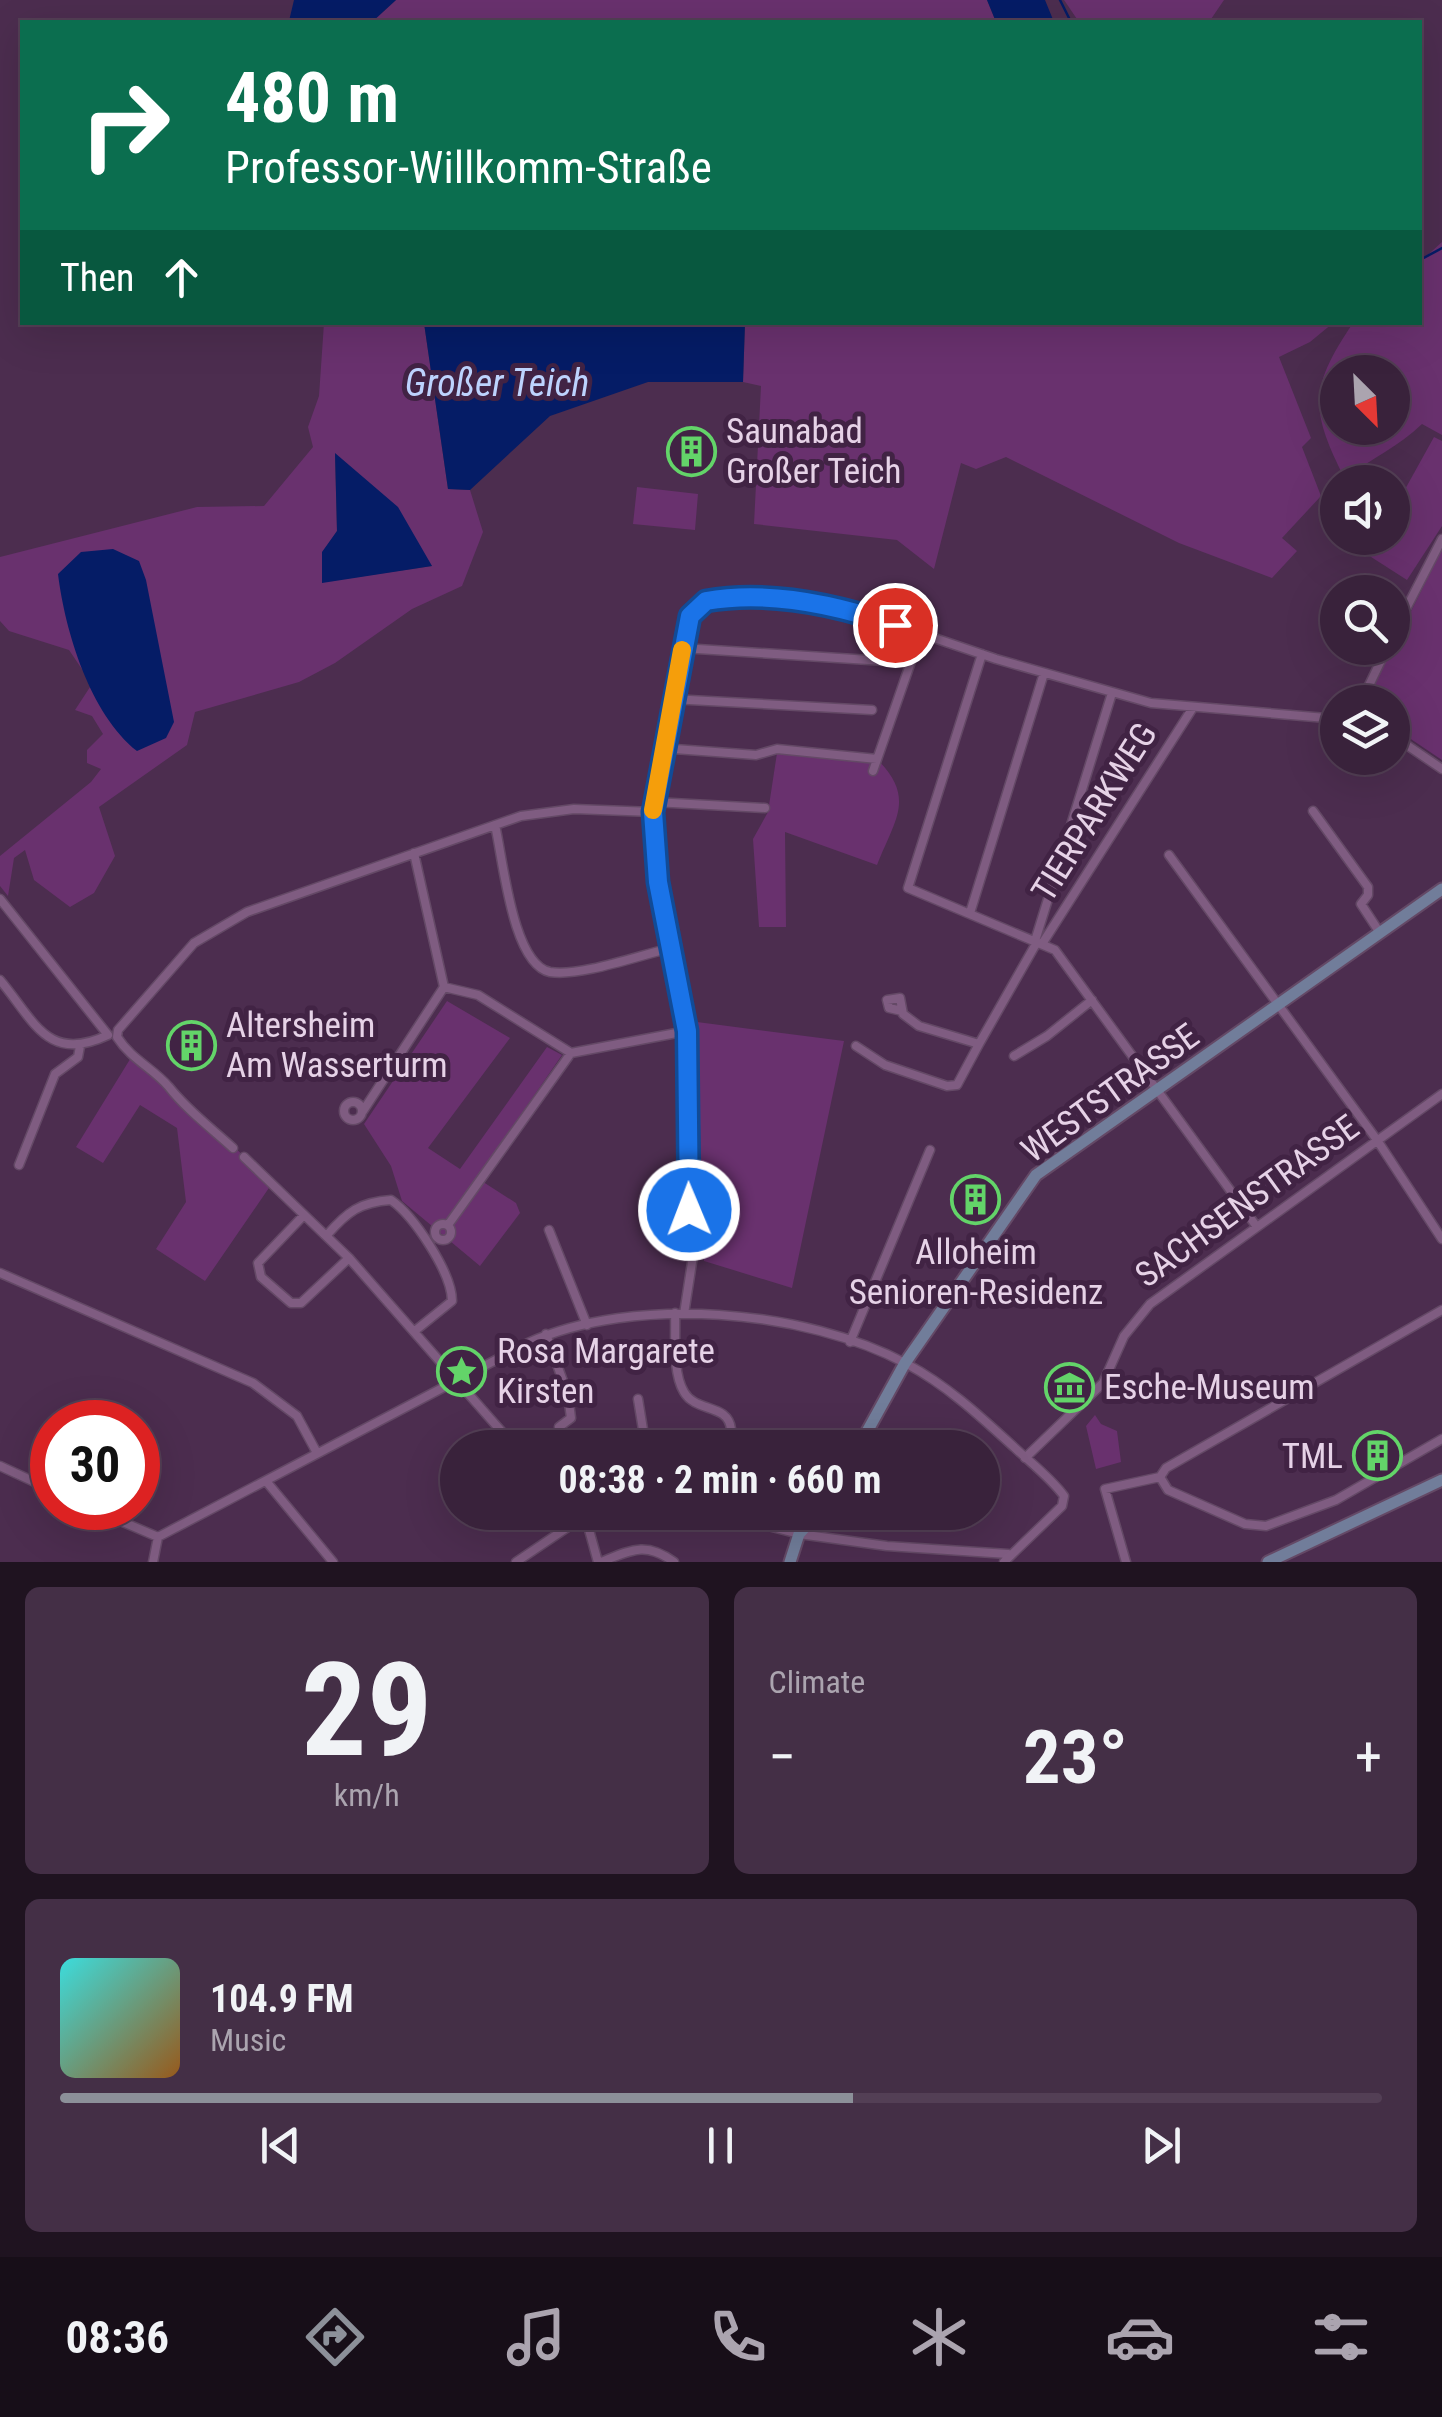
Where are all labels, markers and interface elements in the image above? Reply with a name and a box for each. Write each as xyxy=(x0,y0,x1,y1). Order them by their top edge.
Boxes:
text: 480 m xyxy=(225,57,399,139)
icon: right xyxy=(60,60,190,190)
text: Professor-Willkomm-Straße xyxy=(225,141,712,194)
icon: ahead xyxy=(154,250,209,305)
text: Then xyxy=(60,256,134,300)
north arrow xyxy=(1320,355,1410,445)
map controls xyxy=(1320,355,1410,775)
water label: Großer Teich xyxy=(405,361,589,405)
place label: Saunabad Großer Teich xyxy=(726,411,901,492)
building icon: Saunabad Großer Teich xyxy=(665,425,717,477)
button: sound xyxy=(1320,465,1410,555)
button: search xyxy=(1320,575,1410,665)
pin xyxy=(853,583,938,668)
icon: arrive xyxy=(868,598,923,653)
button: layers xyxy=(1320,685,1410,775)
street label: TIERPARKWEG xyxy=(1023,716,1165,909)
place label: Altersheim Am Wasserturm xyxy=(226,1005,448,1086)
street label: WESTSTRASSE xyxy=(1014,1015,1207,1171)
building icon: Altersheim Am Wasserturm xyxy=(165,1019,217,1071)
street label: SACHSENSTRASSE xyxy=(1128,1107,1367,1296)
position arrow xyxy=(637,1158,741,1262)
building icon: Alloheim Senioren-Residenz xyxy=(950,1174,1002,1226)
place label: Alloheim Senioren-Residenz xyxy=(849,1232,1103,1313)
place label: Rosa Margarete Kirsten xyxy=(497,1331,715,1412)
place icon: Rosa Margarete Kirsten xyxy=(436,1345,488,1397)
museum icon: Esche-Museum xyxy=(1043,1361,1095,1413)
place label: Esche-Museum xyxy=(1104,1367,1315,1408)
speed limit sign: 30 xyxy=(30,1400,160,1530)
building icon: TML xyxy=(1352,1430,1404,1482)
place label: TML xyxy=(1282,1436,1343,1477)
text: 08:38 · 2 min · 660 m xyxy=(559,1458,881,1502)
text: 29 xyxy=(301,1634,432,1787)
text: Climate xyxy=(769,1663,865,1701)
text: 23° xyxy=(1023,1713,1128,1801)
text: − xyxy=(769,1725,796,1789)
text: + xyxy=(1355,1725,1382,1789)
text: km/h xyxy=(334,1776,400,1814)
text: 104.9 FM xyxy=(210,1977,354,2021)
text: Music xyxy=(210,2021,286,2059)
icon: previous xyxy=(253,2118,308,2173)
icon: pause xyxy=(693,2118,748,2173)
icon: next xyxy=(1134,2118,1189,2173)
icon: directions xyxy=(300,2302,370,2372)
icon: music xyxy=(501,2302,571,2372)
icon: phone xyxy=(703,2302,773,2372)
icon: climate xyxy=(904,2302,974,2372)
icon: car xyxy=(1105,2302,1175,2372)
icon: filters xyxy=(1306,2302,1376,2372)
text: 08:36 xyxy=(66,2311,169,2364)

